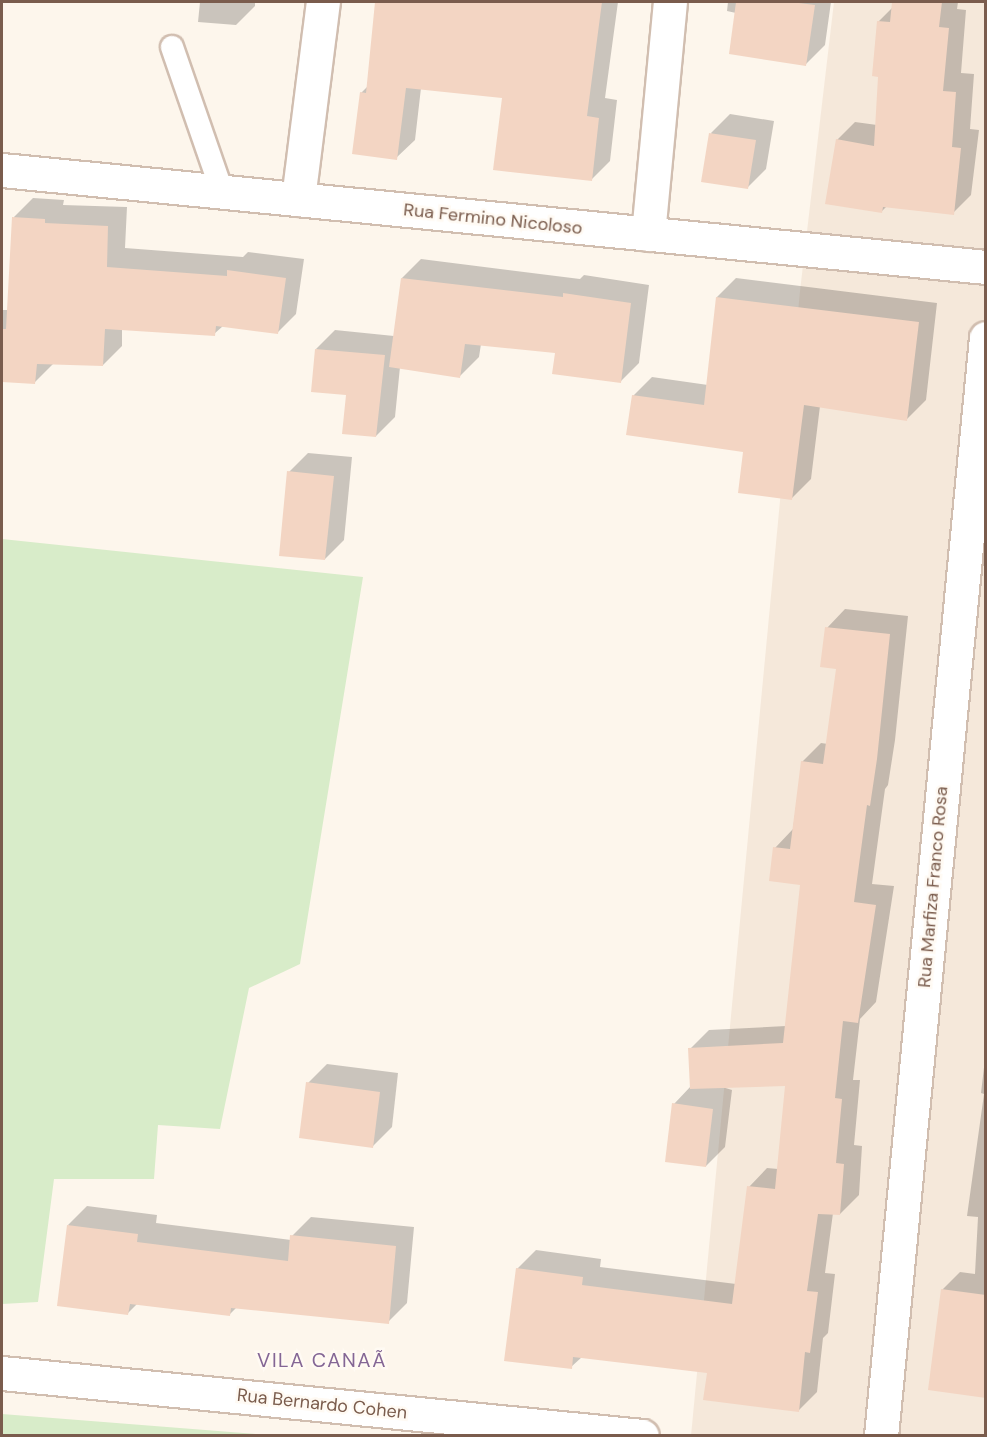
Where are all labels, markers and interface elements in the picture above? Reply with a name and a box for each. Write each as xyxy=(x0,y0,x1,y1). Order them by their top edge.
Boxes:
street label: Rua Fermino Nicoloso xyxy=(402,199,584,239)
street label: Rua Marfiza Franco Rosa xyxy=(913,785,953,989)
district label: VILA CANAÃ xyxy=(257,1348,387,1372)
street label: Rua Bernardo Cohen xyxy=(236,1384,408,1424)

